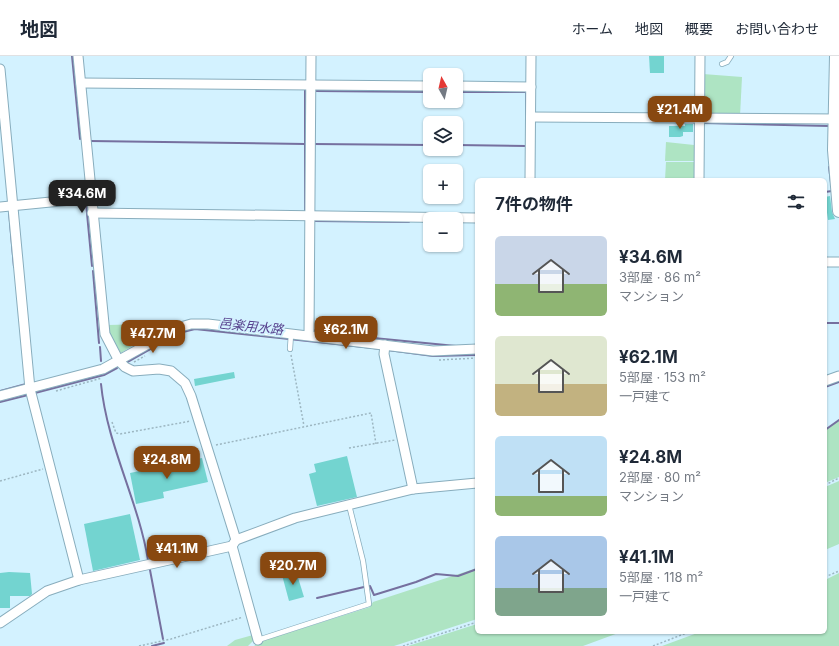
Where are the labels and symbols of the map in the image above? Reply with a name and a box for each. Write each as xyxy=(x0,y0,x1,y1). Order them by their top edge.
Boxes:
north arrow xyxy=(423,68,463,108)
pin: ¥21.4M xyxy=(647,96,713,130)
pin: ¥34.6M xyxy=(49,180,115,214)
water label: 邑楽用水路 xyxy=(218,315,285,337)
pin: ¥62.1M xyxy=(313,316,379,350)
pin: ¥47.7M xyxy=(120,320,186,354)
pin: ¥24.8M xyxy=(134,446,200,480)
pin: ¥41.1M xyxy=(144,535,210,569)
pin: ¥20.7M xyxy=(260,552,326,586)

